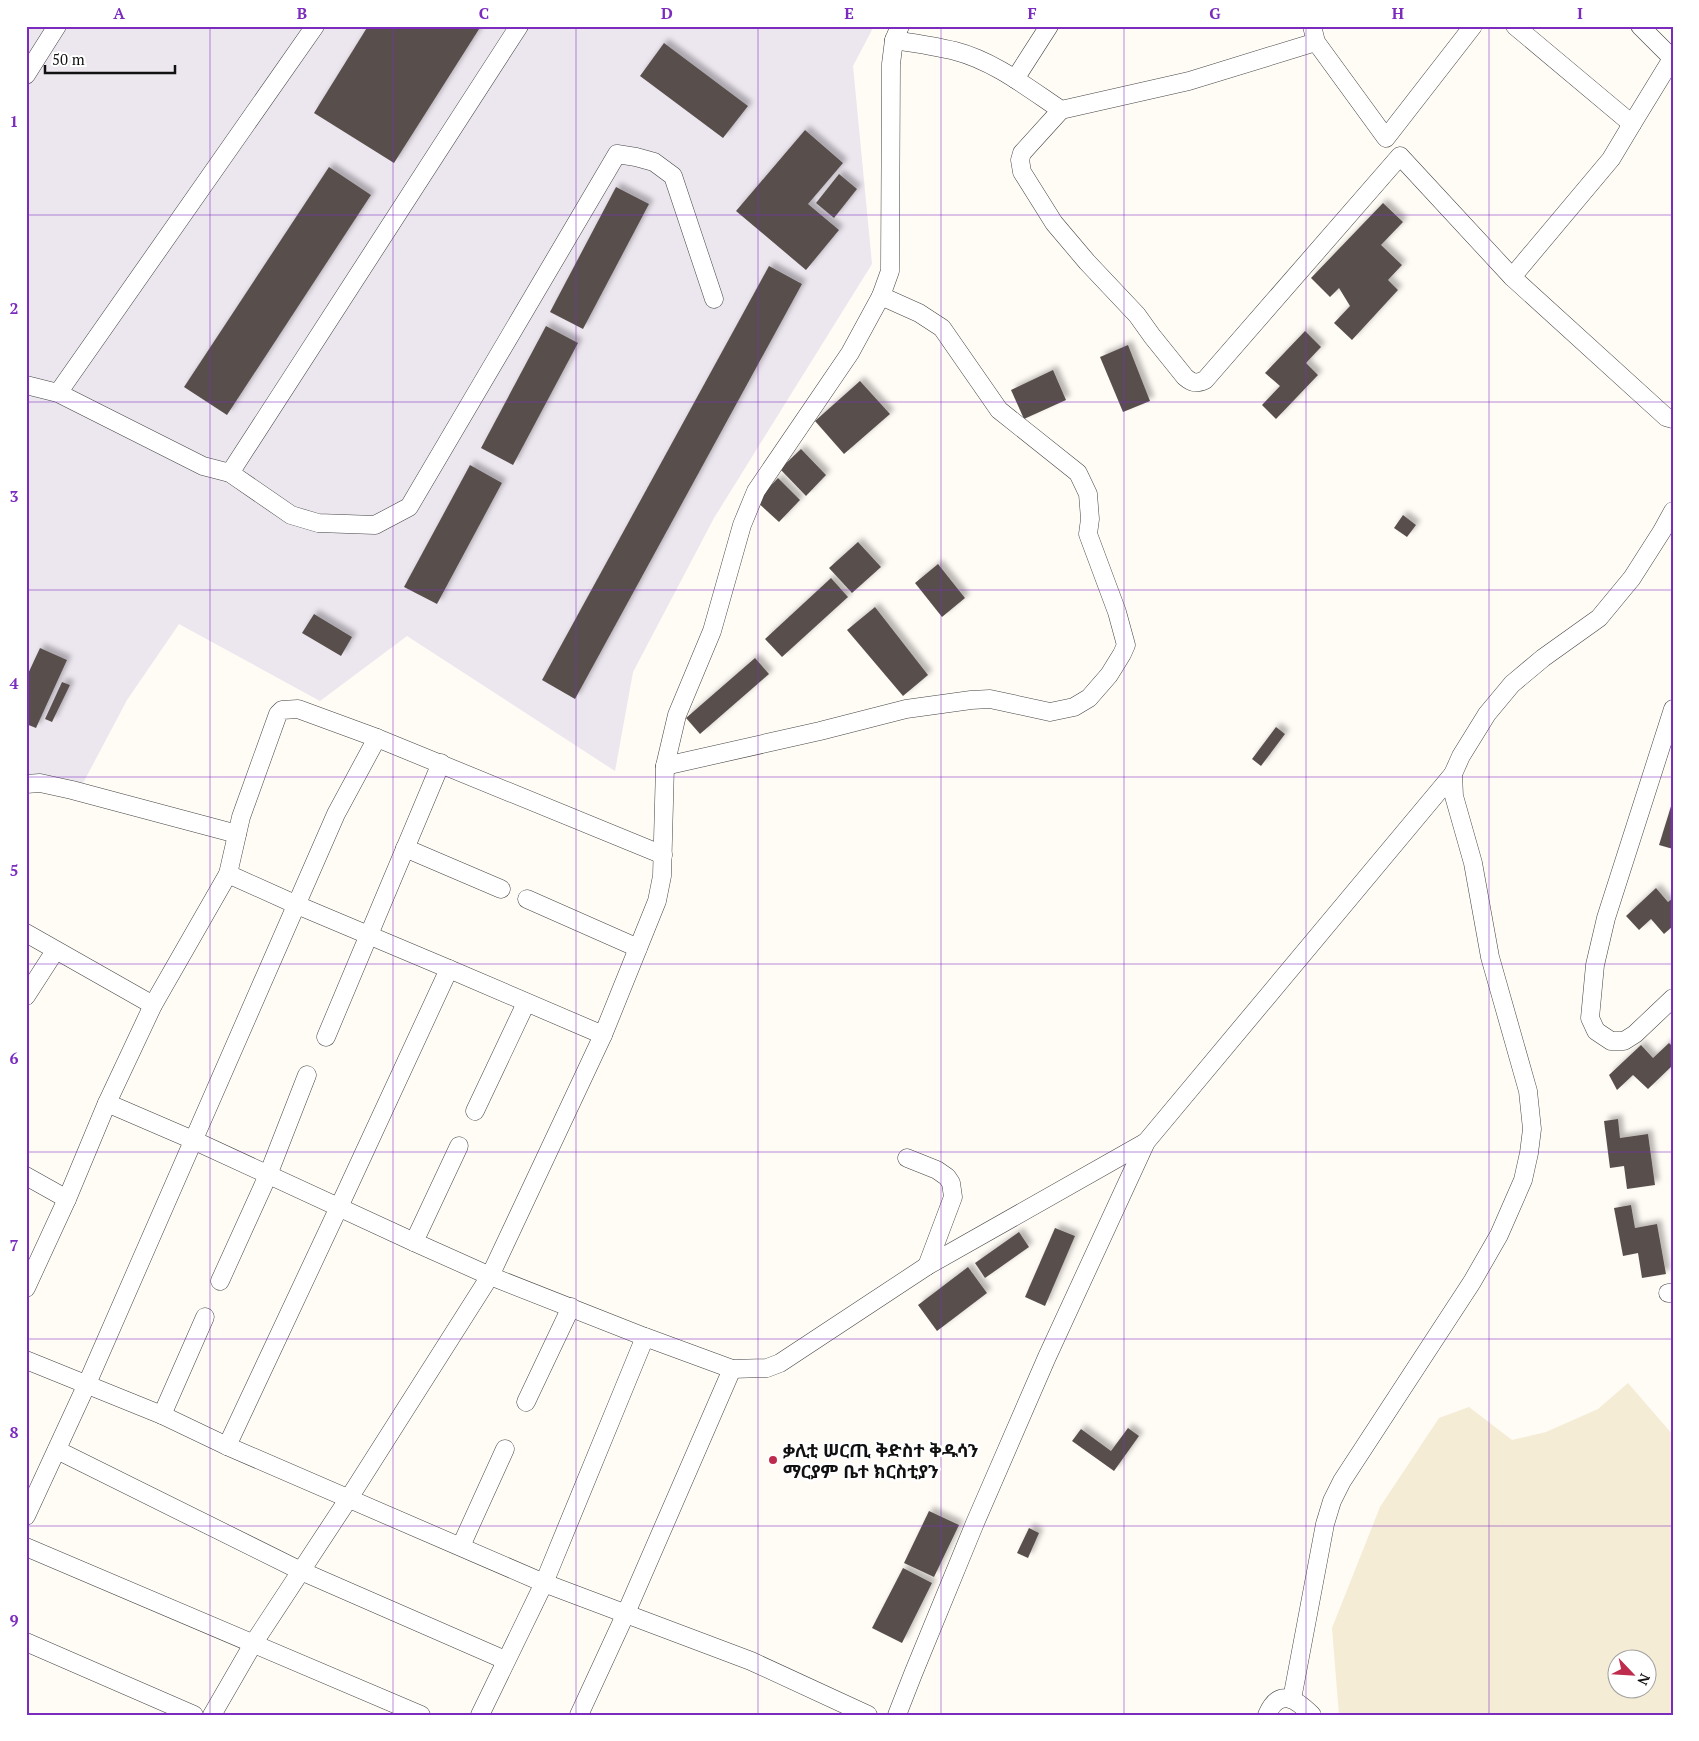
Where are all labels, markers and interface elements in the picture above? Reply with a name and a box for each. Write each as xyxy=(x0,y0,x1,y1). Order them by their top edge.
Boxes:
text: A xyxy=(113,2,125,24)
text: B xyxy=(297,2,307,24)
text: C xyxy=(479,2,489,24)
text: D xyxy=(661,2,673,24)
text: E xyxy=(844,2,854,24)
text: F xyxy=(1027,2,1037,24)
text: G xyxy=(1209,2,1221,24)
text: H xyxy=(1392,2,1404,24)
text: I xyxy=(1577,2,1583,24)
scale bar xyxy=(45,42,175,74)
text: 50 m xyxy=(52,49,85,69)
text: 1 xyxy=(9,110,19,132)
text: 2 xyxy=(9,297,19,319)
text: 3 xyxy=(9,485,19,507)
text: 4 xyxy=(9,672,19,694)
text: 5 xyxy=(9,859,19,881)
text: 6 xyxy=(9,1047,19,1069)
text: 7 xyxy=(9,1234,19,1256)
text: 8 xyxy=(9,1421,19,1443)
place label: ቃሊቲ ሠርጢ ቅድስተ ቅዱሳን ማርያም ቤተ ክርስቲያን xyxy=(783,1438,979,1483)
marker: ቃሊቲ ሠርጢ ቅድስተ ቅዱሳን ማርያም ቤተ ክርስቲያን xyxy=(767,1454,779,1466)
text: 9 xyxy=(9,1609,19,1631)
north arrow xyxy=(1606,1648,1656,1698)
text: N xyxy=(1633,1671,1655,1689)

